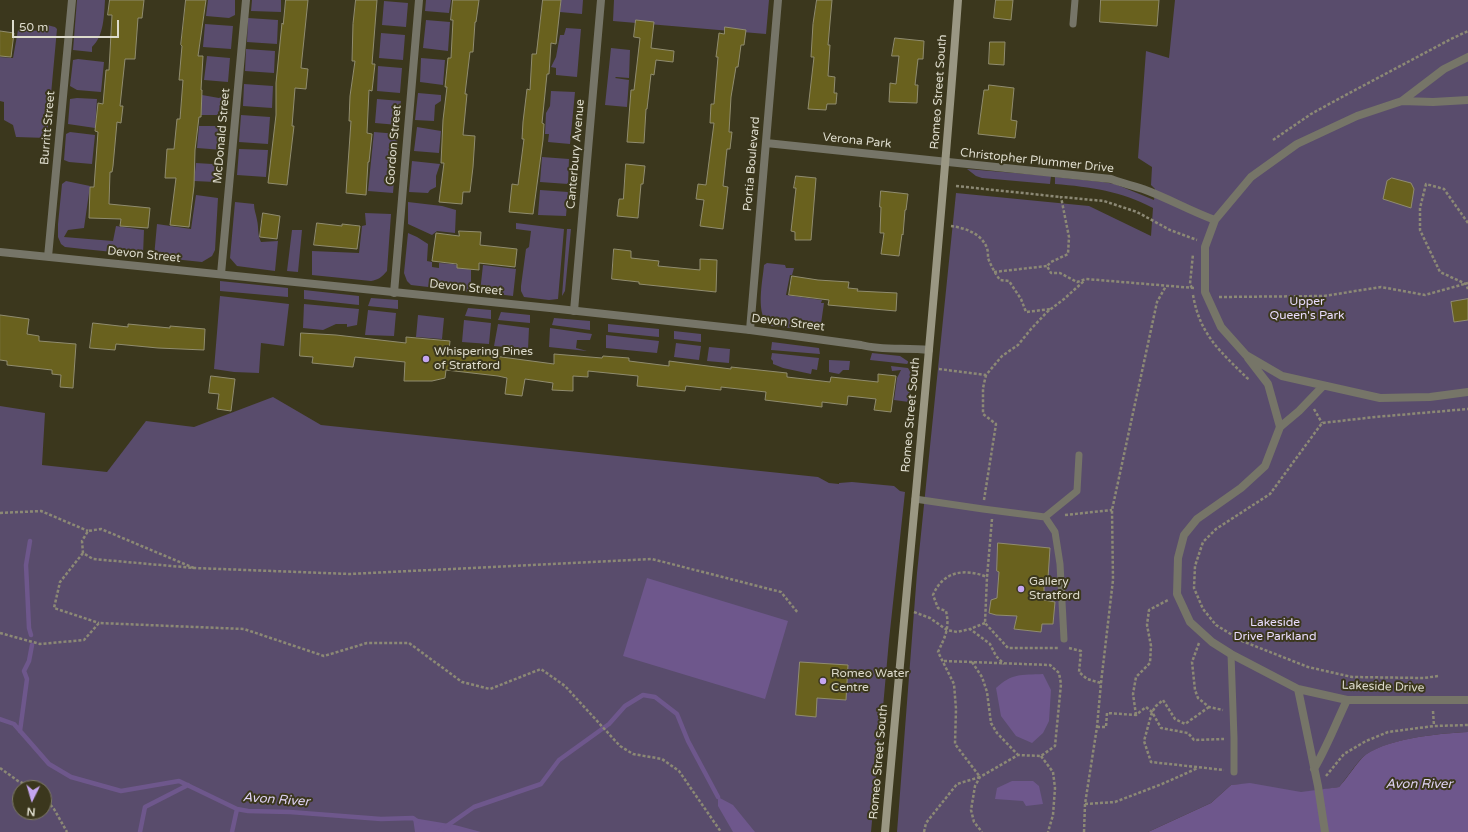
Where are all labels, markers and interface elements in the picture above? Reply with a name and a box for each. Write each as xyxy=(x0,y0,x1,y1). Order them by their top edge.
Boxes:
scale bar xyxy=(14,12,121,38)
text: 50 m xyxy=(19,20,48,34)
street label: Romeo Street South xyxy=(928,34,950,150)
street label: McDonald Street xyxy=(211,88,233,184)
street label: Burritt Street xyxy=(38,90,58,166)
street label: Canterbury Avenue xyxy=(564,99,588,209)
street label: Gordon Street xyxy=(383,104,405,186)
street label: Portia Boulevard xyxy=(741,116,763,212)
street label: Verona Park xyxy=(822,130,892,152)
street label: Christopher Plummer Drive xyxy=(959,146,1115,176)
street label: Devon Street xyxy=(107,244,181,266)
street label: Devon Street xyxy=(429,277,503,299)
park label: Upper Queen's Park xyxy=(1269,295,1345,323)
street label: Devon Street xyxy=(750,311,826,335)
place label: Whispering Pines of Stratford xyxy=(434,345,533,373)
marker: Whispering Pines of Stratford xyxy=(421,354,431,364)
street label: Romeo Street South xyxy=(899,357,923,473)
place label: Gallery Stratford xyxy=(1029,575,1080,603)
marker: Gallery Stratford xyxy=(1016,584,1026,594)
park label: Lakeside Drive Parkland xyxy=(1234,616,1316,644)
place label: Romeo Water Centre xyxy=(831,667,909,695)
marker: Romeo Water Centre xyxy=(818,676,828,686)
street label: Lakeside Drive xyxy=(1341,678,1425,696)
street label: Romeo Street South xyxy=(867,704,891,820)
water label: Avon River xyxy=(1386,777,1452,793)
north arrow xyxy=(12,780,52,820)
water label: Avon River xyxy=(242,790,310,810)
text: N xyxy=(26,805,36,818)

